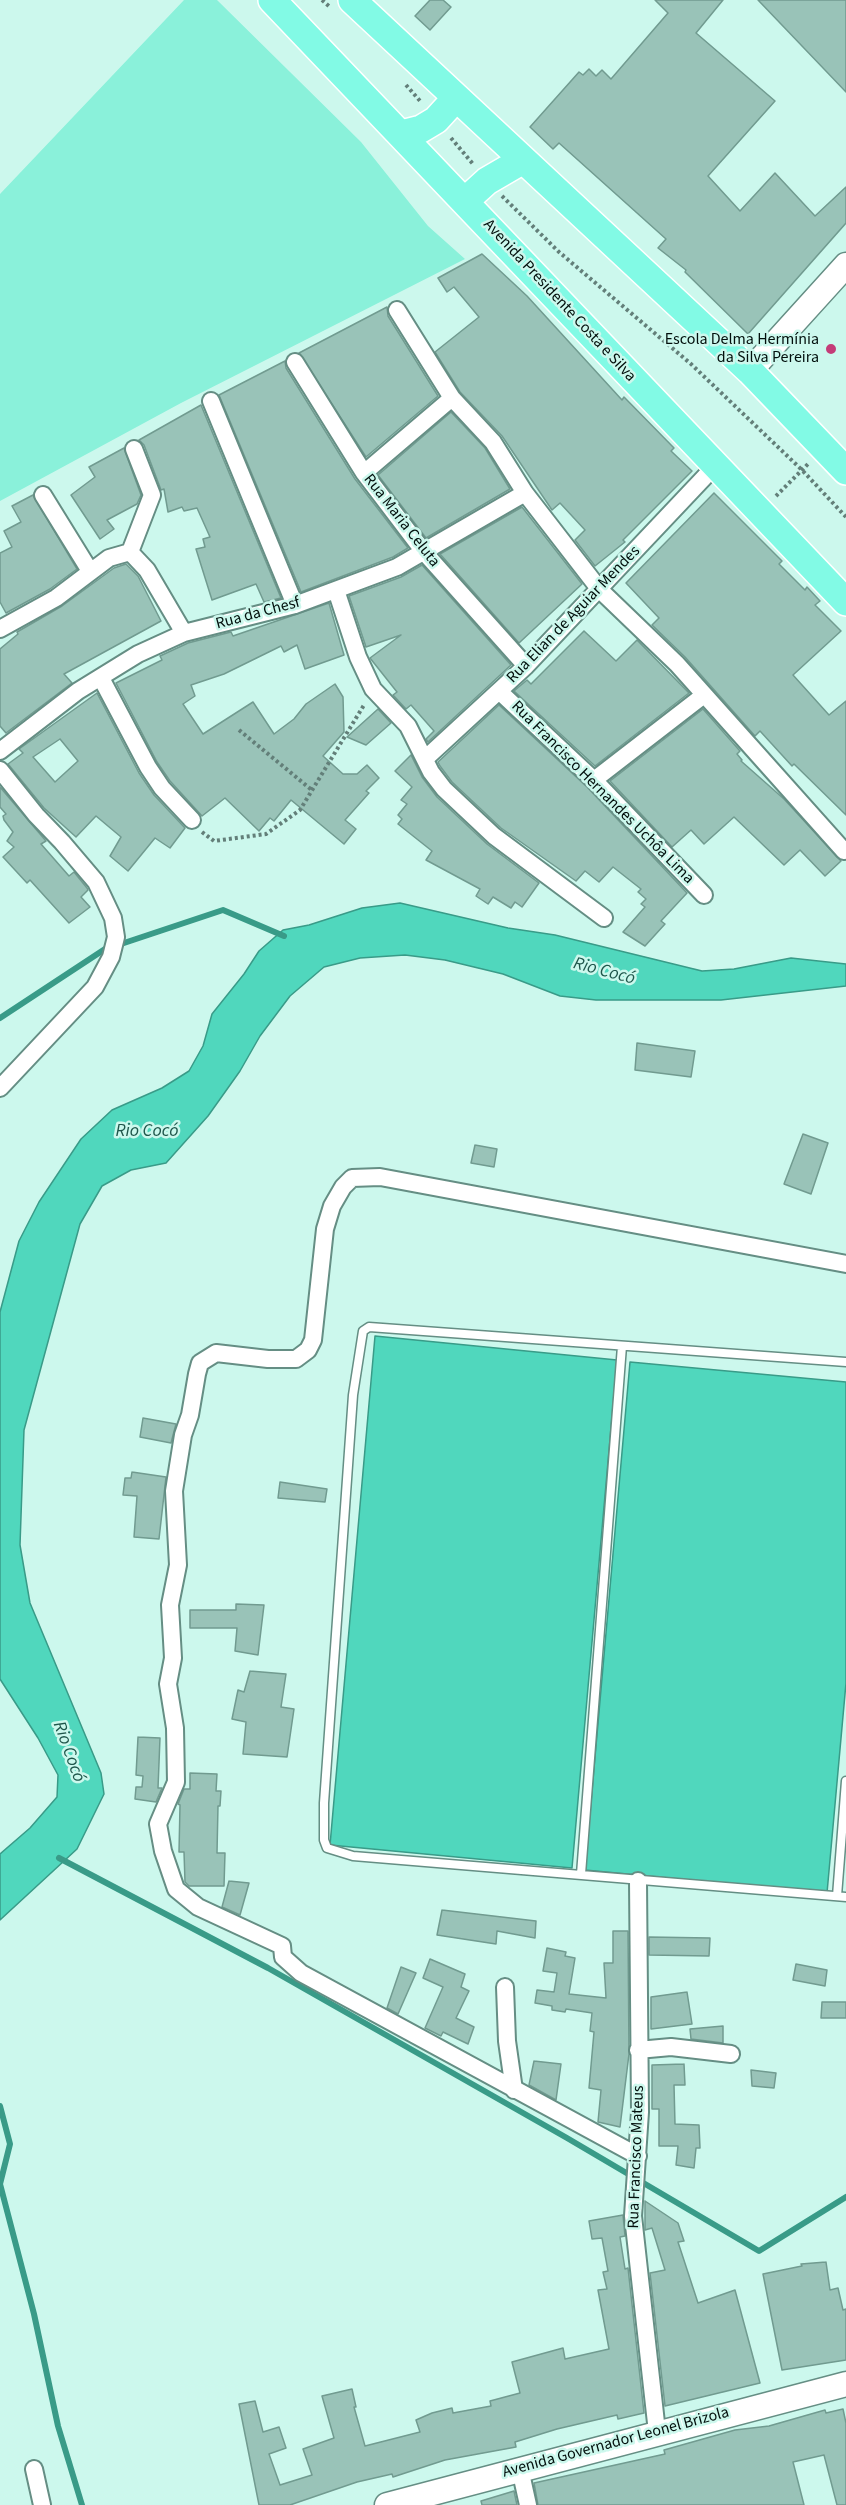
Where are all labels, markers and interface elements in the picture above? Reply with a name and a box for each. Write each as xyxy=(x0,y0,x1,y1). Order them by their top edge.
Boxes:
street label: Avenida Presidente Costa e Silva xyxy=(479,216,639,386)
place label: Escola Delma Hermínia da Silva Pereira xyxy=(665,330,819,368)
marker: Escola Delma Hermínia da Silva Pereira xyxy=(824,342,838,356)
street label: Rua Maria Celuta xyxy=(359,471,443,571)
street label: Rua Elian de Aguiar Mendes xyxy=(503,542,645,688)
street label: Rua da Chesf xyxy=(214,594,302,634)
street label: Rua Francisco Hernandes Uchôa Lima xyxy=(507,698,697,888)
water label: Rio Cocó xyxy=(571,953,637,991)
water label: Rio Cocó xyxy=(115,1121,179,1143)
water label: Rio Cocó xyxy=(47,1719,89,1785)
street label: Rua Francisco Mateus xyxy=(625,2085,649,2229)
street label: Avenida Governador Leonel Brizola xyxy=(501,2403,731,2483)

